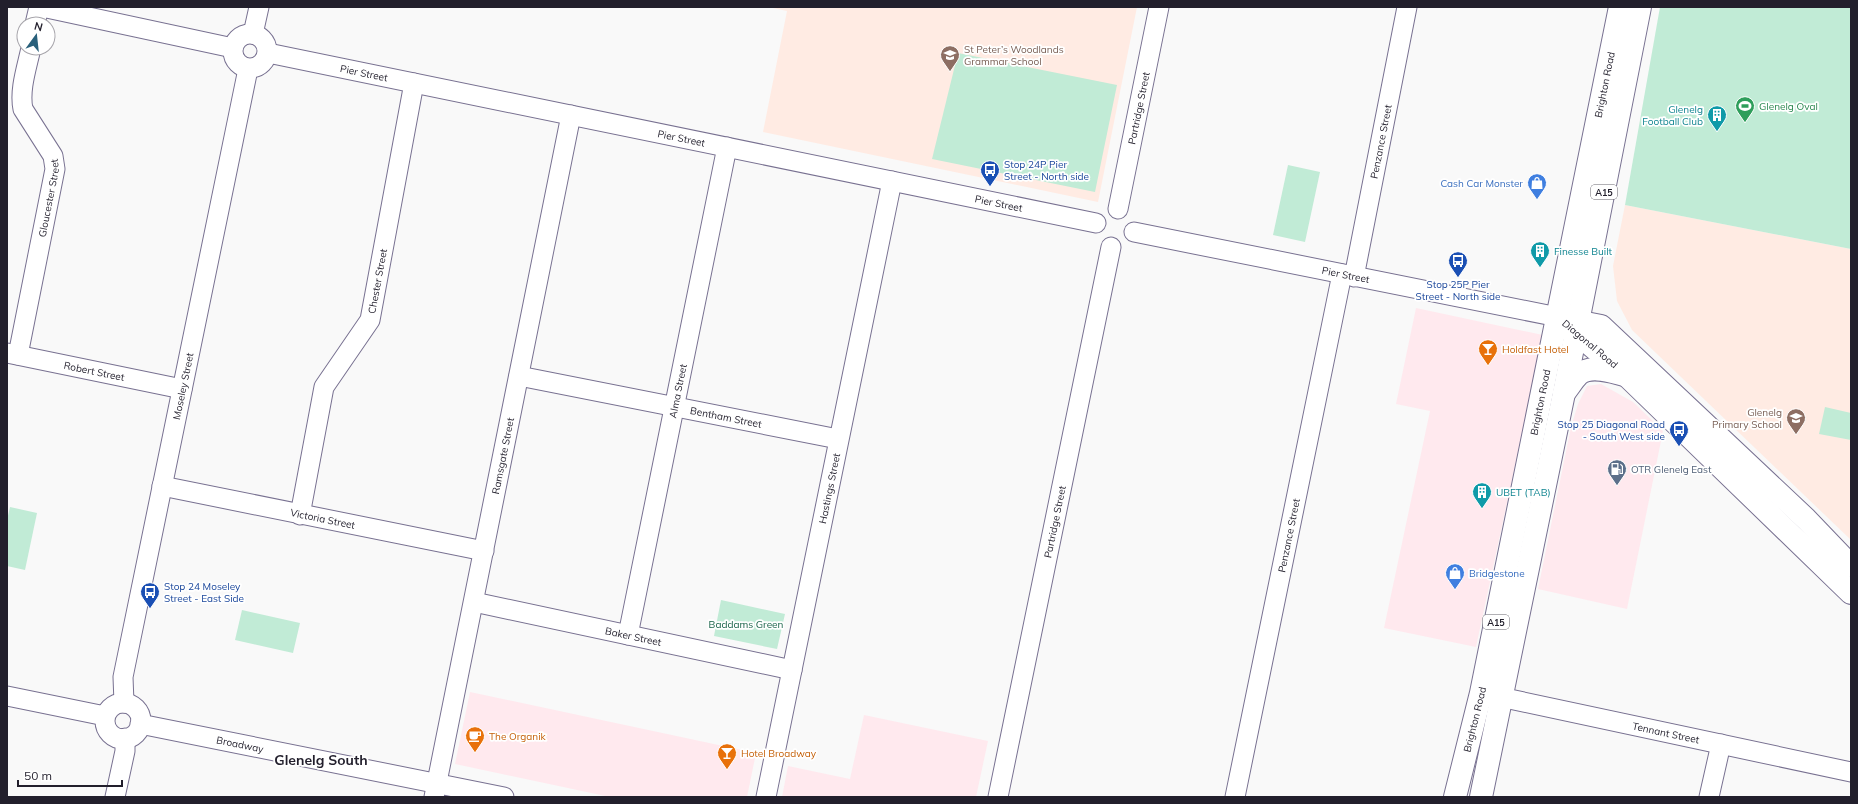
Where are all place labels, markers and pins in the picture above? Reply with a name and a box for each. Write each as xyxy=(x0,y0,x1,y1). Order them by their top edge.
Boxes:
place label: St Peter’s Woodlands Grammar School xyxy=(964,43,1064,68)
school or university icon: St Peter’s Woodlands Grammar School xyxy=(939,44,961,72)
sports icon: Glenelg Oval xyxy=(1734,95,1756,123)
place label: Glenelg Oval xyxy=(1759,100,1818,113)
place label: Glenelg Football Club xyxy=(1642,103,1703,128)
building icon: Glenelg Football Club xyxy=(1706,104,1728,132)
place label: Stop 24P Pier Street - North side xyxy=(1004,158,1089,183)
bus stop icon: Stop 24P Pier Street - North side xyxy=(979,159,1001,187)
shop icon: Cash Car Monster xyxy=(1526,172,1548,200)
place label: Cash Car Monster xyxy=(1440,177,1523,190)
building icon: Finesse Built xyxy=(1529,240,1551,268)
place label: Finesse Built xyxy=(1554,245,1613,258)
bus stop icon: Stop 25P Pier Street - North side xyxy=(1447,250,1469,278)
place label: Stop 25P Pier Street - North side xyxy=(1416,278,1500,303)
bar icon: Holdfast Hotel xyxy=(1477,338,1499,366)
place label: Holdfast Hotel xyxy=(1502,343,1569,356)
place label: Glenelg Primary School xyxy=(1712,406,1782,431)
school or university icon: Glenelg Primary School xyxy=(1785,407,1807,435)
place label: Stop 25 Diagonal Road - South West side xyxy=(1557,418,1665,443)
bus stop icon: Stop 25 Diagonal Road - South West side xyxy=(1668,419,1690,447)
fuel station icon: OTR Glenelg East xyxy=(1606,458,1628,486)
place label: OTR Glenelg East xyxy=(1631,463,1712,476)
building icon: UBET (TAB) xyxy=(1471,481,1493,509)
place label: UBET (TAB) xyxy=(1496,486,1551,499)
shop icon: Bridgestone xyxy=(1444,562,1466,590)
place label: Bridgestone xyxy=(1469,567,1525,580)
place label: Stop 24 Moseley Street - East Side xyxy=(164,580,244,605)
bus stop icon: Stop 24 Moseley Street - East Side xyxy=(139,581,161,609)
cafe icon: The Organik xyxy=(464,725,486,753)
place label: The Organik xyxy=(489,730,547,743)
bar icon: Hotel Broadway xyxy=(716,742,738,770)
place label: Hotel Broadway xyxy=(741,747,817,760)

